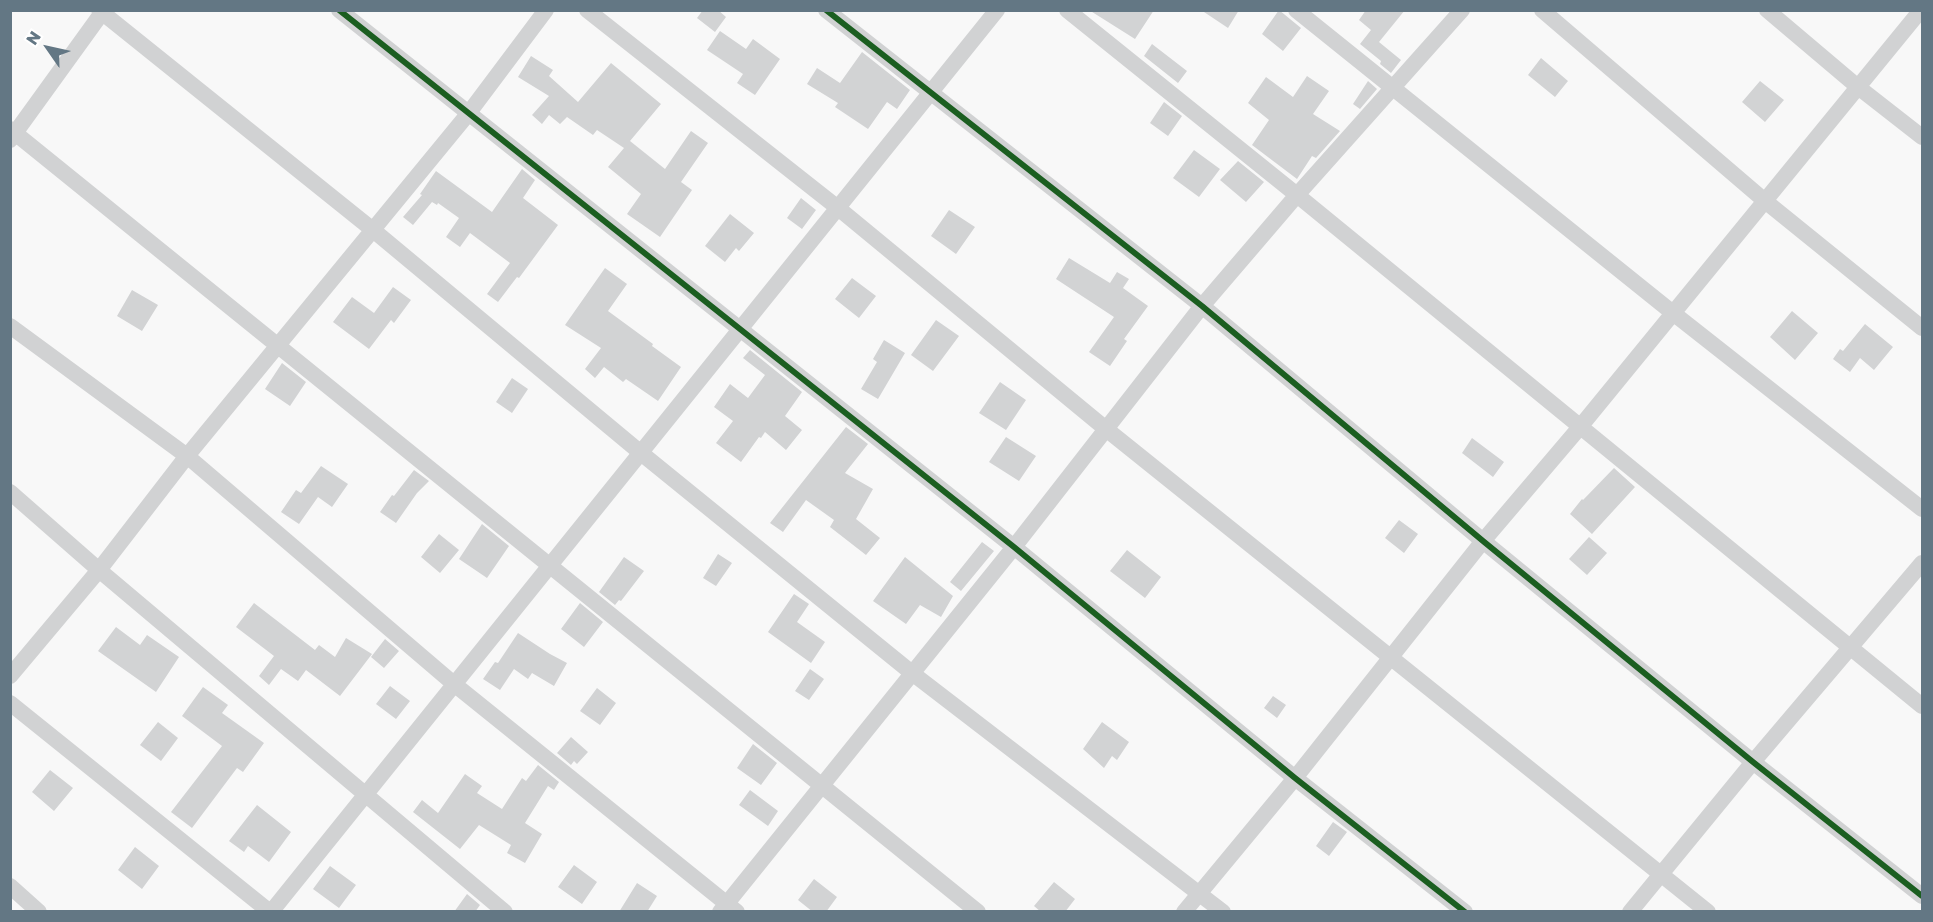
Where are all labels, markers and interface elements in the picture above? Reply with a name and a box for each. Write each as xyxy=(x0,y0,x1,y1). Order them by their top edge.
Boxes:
north arrow xyxy=(18,18,78,78)
text: N xyxy=(21,27,45,49)

